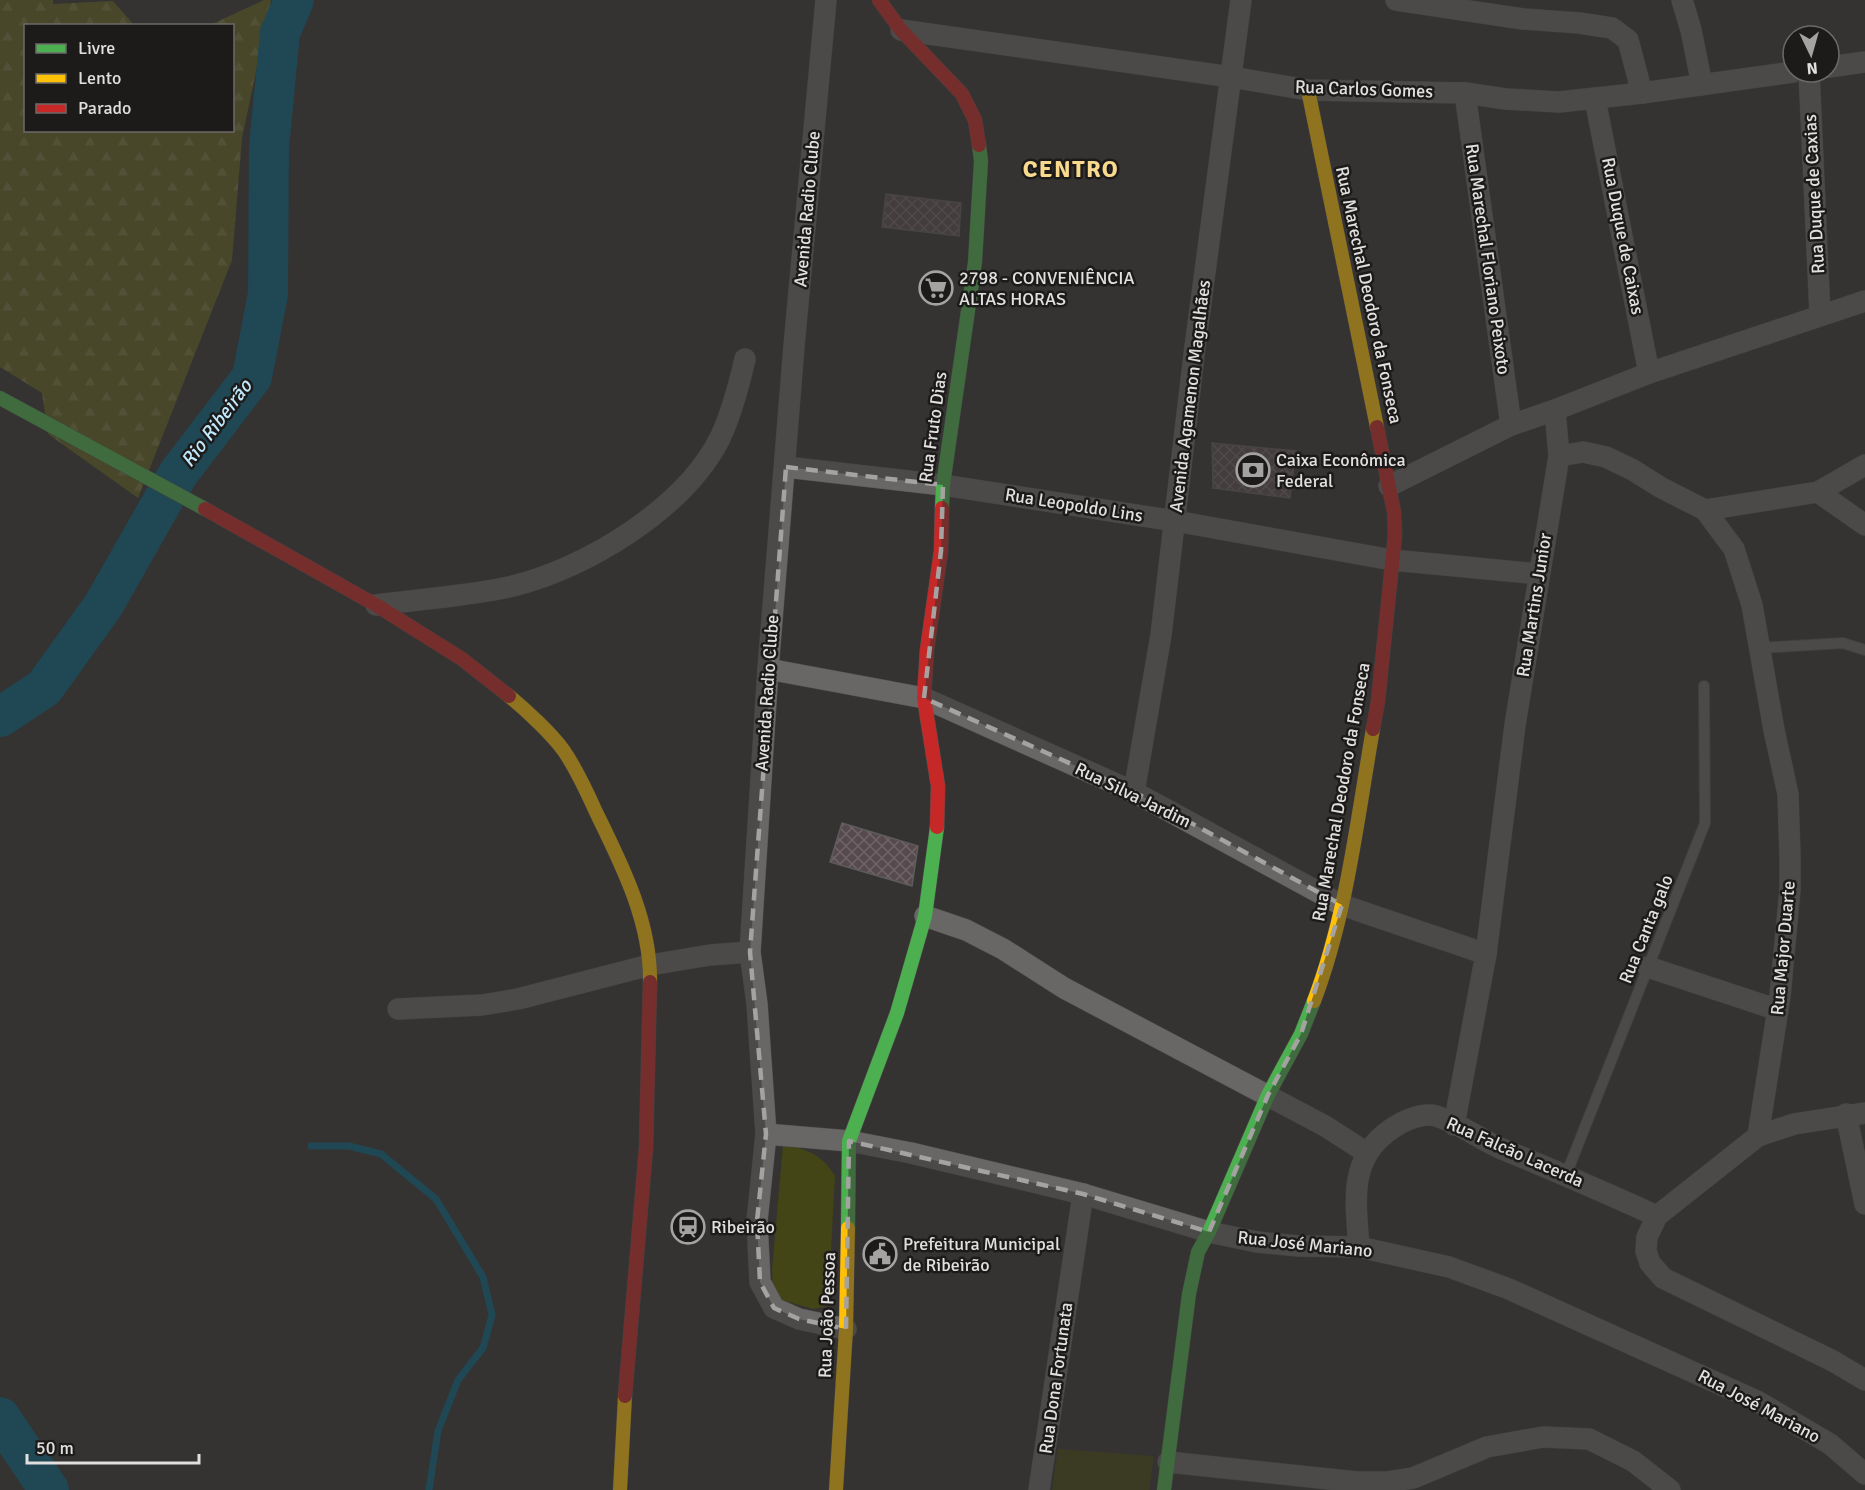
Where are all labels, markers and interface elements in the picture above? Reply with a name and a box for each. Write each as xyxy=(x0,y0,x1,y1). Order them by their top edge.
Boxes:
legend xyxy=(24,24,234,132)
north arrow xyxy=(1781,24,1841,84)
text: Livre xyxy=(78,37,115,59)
text: N xyxy=(1806,57,1819,78)
text: Lento xyxy=(78,67,121,89)
street label: Rua Carlos Gomes xyxy=(1295,76,1434,102)
text: Parado xyxy=(78,97,131,119)
street label: Rua Duque de Caxias xyxy=(1799,114,1829,274)
street label: Avenida Radio Clube xyxy=(789,130,825,288)
street label: Rua Marechal Floriano Peixoto xyxy=(1461,142,1515,376)
district label: CENTRO xyxy=(1023,154,1119,184)
street label: Rua Duque de Caixas xyxy=(1597,156,1649,317)
street label: Rua Marechal Deodoro da Fonseca xyxy=(1331,164,1407,426)
place label: 2798 - CONVENIÊNCIA ALTAS HORAS xyxy=(959,267,1135,310)
supermarket icon: 2798 - CONVENIÊNCIA ALTAS HORAS xyxy=(918,270,954,306)
street label: Avenida Agamenon Magalhães xyxy=(1165,278,1215,514)
street label: Rua Fruto Dias xyxy=(914,370,952,484)
water label: Rio Ribeirão xyxy=(175,373,258,472)
place label: Caixa Econômica Federal xyxy=(1276,449,1406,492)
bank icon: Caixa Econômica Federal xyxy=(1235,452,1271,488)
street label: Rua Leopoldo Lins xyxy=(1004,483,1145,527)
street label: Rua Martins Junior xyxy=(1512,531,1556,679)
street label: Avenida Radio Clube xyxy=(751,614,783,772)
street label: Rua Marechal Deodoro da Fonseca xyxy=(1307,661,1375,923)
street label: Rua Silva Jardim xyxy=(1071,757,1195,833)
street label: Rua Canta galo xyxy=(1614,871,1678,987)
street label: Rua Major Duarte xyxy=(1766,880,1800,1016)
street label: Rua Falcão Lacerda xyxy=(1443,1112,1587,1192)
station icon: Ribeirão xyxy=(670,1209,706,1245)
place label: Ribeirão xyxy=(711,1216,775,1238)
street label: Rua José Mariano xyxy=(1237,1226,1373,1262)
place label: Prefeitura Municipal de Ribeirão xyxy=(903,1233,1060,1276)
public building icon: Prefeitura Municipal de Ribeirão xyxy=(862,1236,898,1272)
street label: Rua João Pessoa xyxy=(814,1252,840,1378)
street label: Rua Dona Fortunata xyxy=(1034,1301,1078,1455)
street label: Rua José Mariano xyxy=(1694,1365,1824,1447)
scale bar xyxy=(27,1427,200,1465)
text: 50 m xyxy=(36,1437,74,1459)

